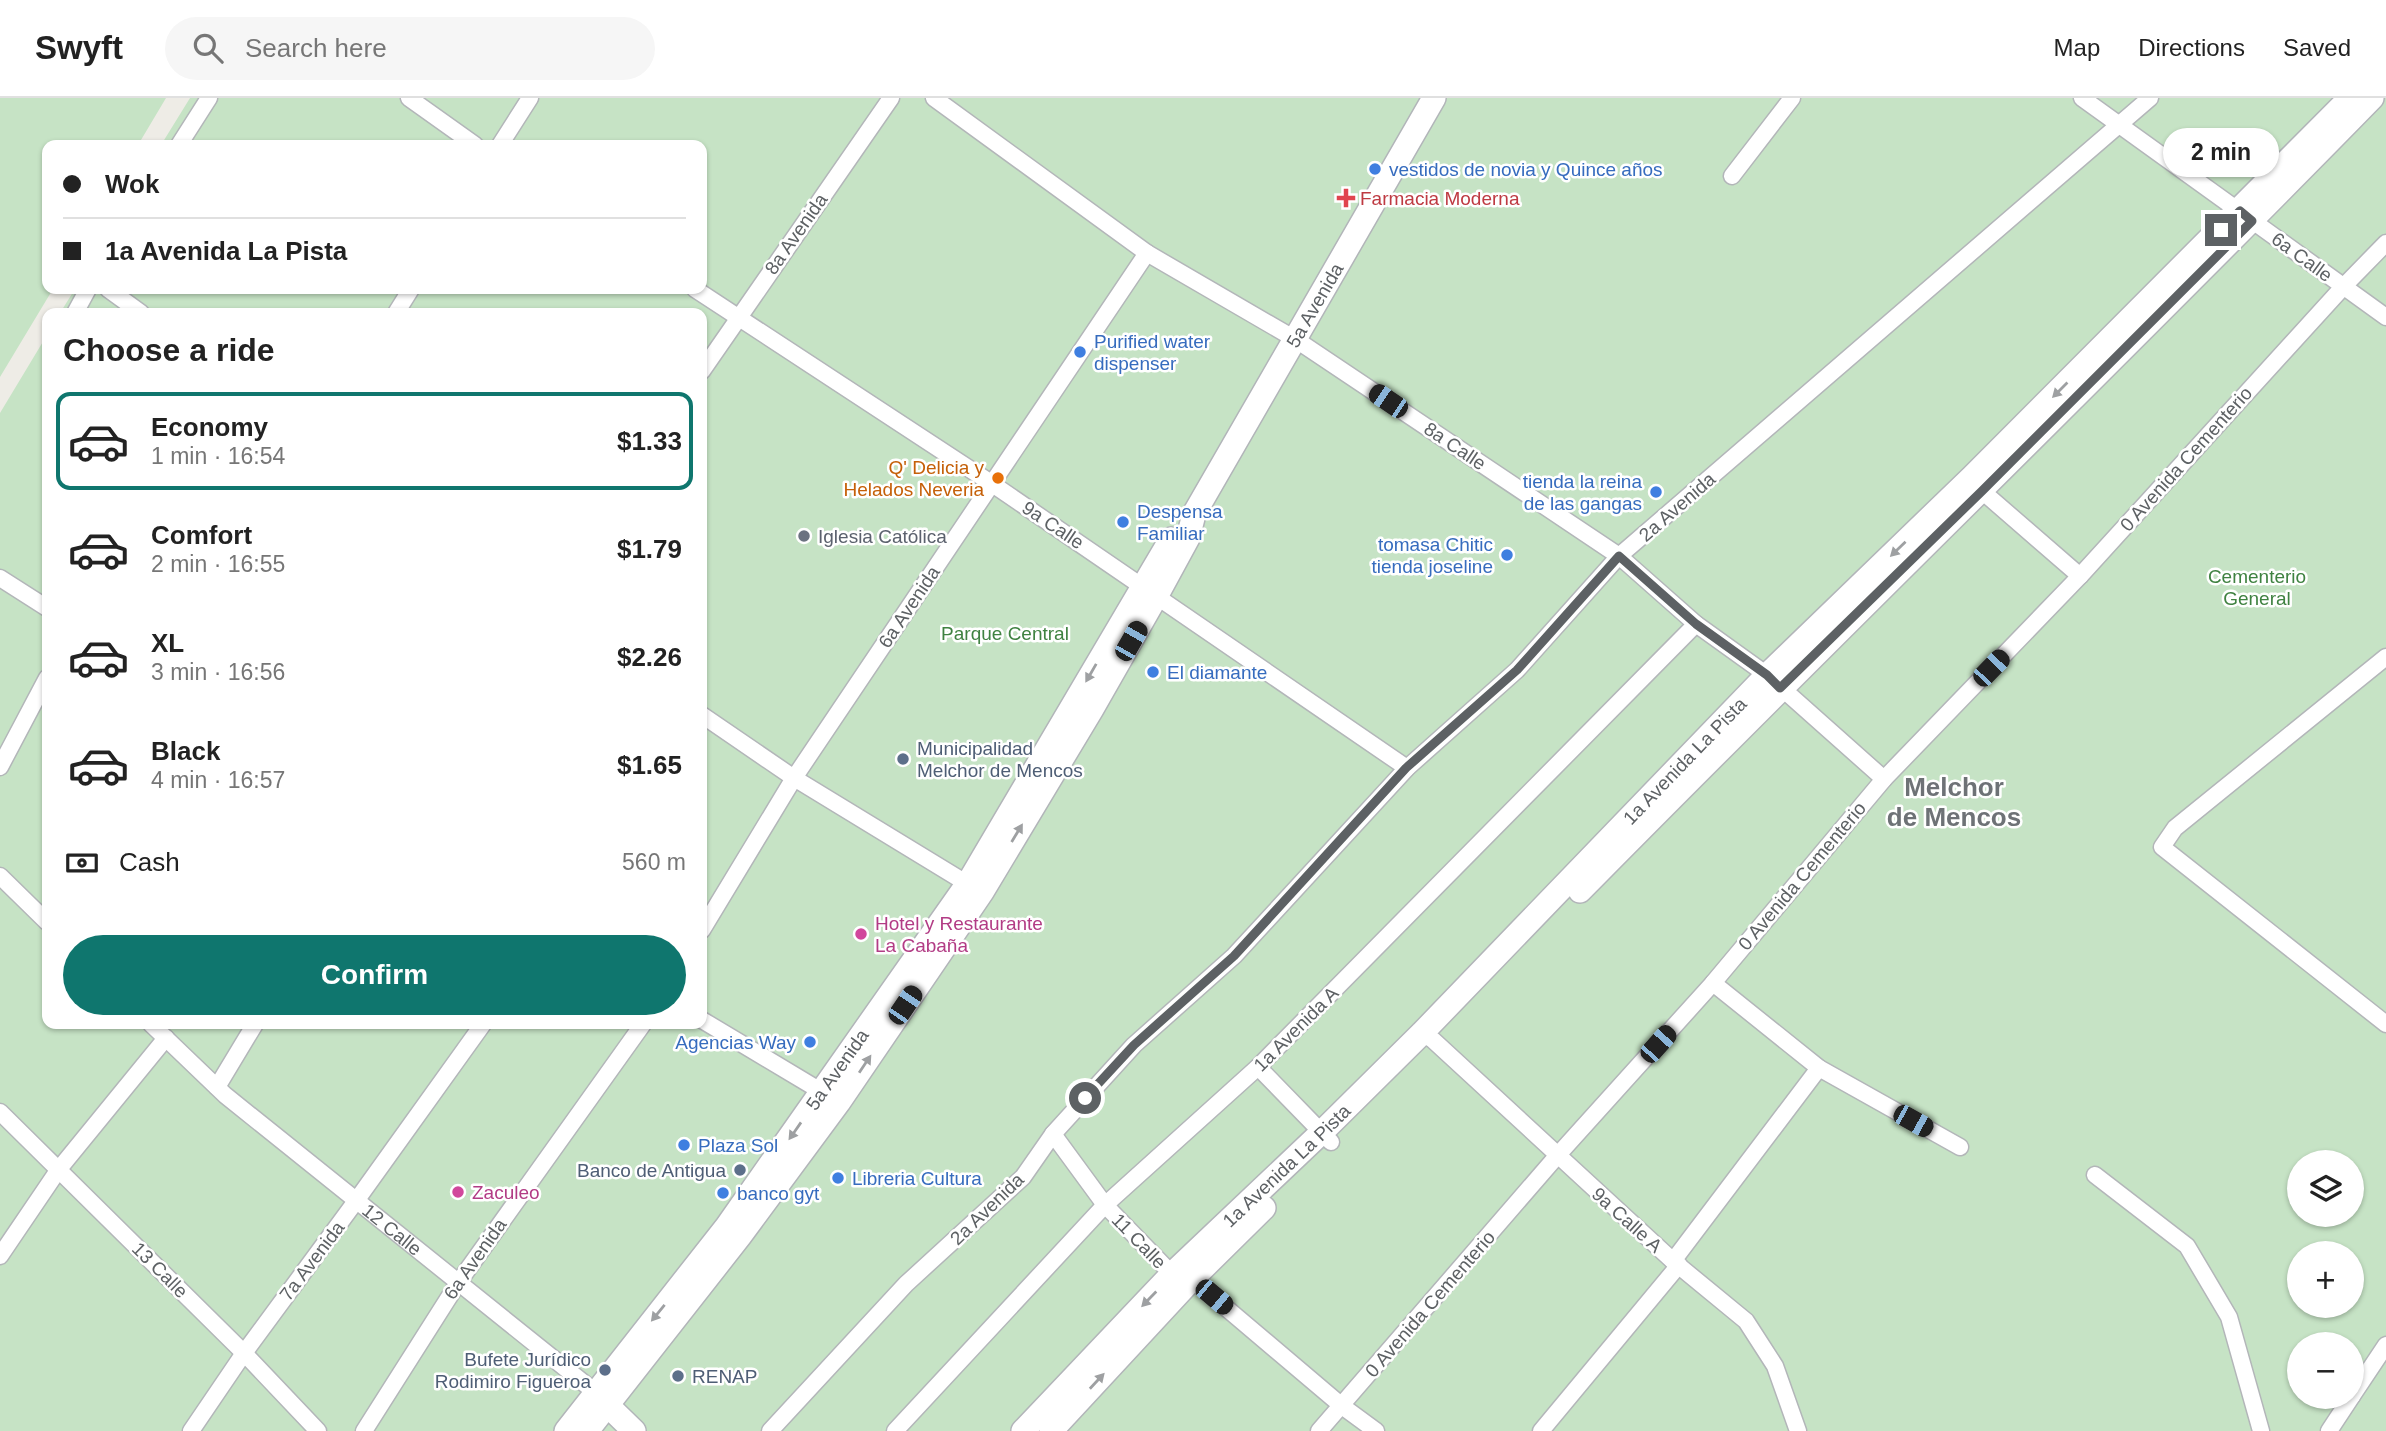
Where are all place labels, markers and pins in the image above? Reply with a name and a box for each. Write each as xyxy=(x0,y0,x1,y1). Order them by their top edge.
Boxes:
place label: vestidos de novia y Quince años xyxy=(1389,159,1663,180)
marker: vestidos de novia y Quince años xyxy=(1367,161,1383,177)
place label: Farmacia Moderna xyxy=(1360,188,1520,209)
marker: Farmacia Moderna xyxy=(1338,190,1354,206)
place label: Purified water dispenser xyxy=(1094,331,1211,374)
marker: Purified water dispenser xyxy=(1072,344,1088,360)
place label: Q' Delicia y Helados Neveria xyxy=(844,457,984,500)
marker: Q' Delicia y Helados Neveria xyxy=(990,470,1006,486)
place label: tienda la reina de las gangas xyxy=(1523,471,1642,514)
marker: tienda la reina de las gangas xyxy=(1648,484,1664,500)
place label: Despensa Familiar xyxy=(1137,501,1223,544)
marker: Despensa Familiar xyxy=(1115,514,1131,530)
place label: Iglesia Católica xyxy=(818,526,947,547)
marker: Iglesia Católica xyxy=(796,528,812,544)
place label: tomasa Chitic tienda joseline xyxy=(1372,534,1493,577)
marker: tomasa Chitic tienda joseline xyxy=(1499,547,1515,563)
place label: El diamante xyxy=(1167,662,1267,683)
marker: El diamante xyxy=(1145,664,1161,680)
place label: Municipalidad Melchor de Mencos xyxy=(917,738,1083,781)
marker: Municipalidad Melchor de Mencos xyxy=(895,751,911,767)
place label: Hotel y Restaurante La Cabaña xyxy=(875,913,1043,956)
marker: Hotel y Restaurante La Cabaña xyxy=(853,926,869,942)
place label: Agencias Way xyxy=(675,1032,796,1053)
marker: Agencias Way xyxy=(802,1034,818,1050)
place label: Plaza Sol xyxy=(698,1135,778,1156)
marker: Plaza Sol xyxy=(676,1137,692,1153)
place label: Banco de Antigua xyxy=(577,1160,726,1181)
marker: Banco de Antigua xyxy=(732,1162,748,1178)
place label: Libreria Cultura xyxy=(852,1168,982,1189)
marker: Libreria Cultura xyxy=(830,1170,846,1186)
place label: Zaculeo xyxy=(472,1182,540,1203)
place label: banco gyt xyxy=(737,1183,820,1204)
marker: Zaculeo xyxy=(450,1184,466,1200)
marker: banco gyt xyxy=(715,1185,731,1201)
place label: Bufete Jurídico Rodimiro Figueroa xyxy=(435,1349,591,1392)
marker: Bufete Jurídico Rodimiro Figueroa xyxy=(597,1362,613,1378)
place label: RENAP xyxy=(692,1366,757,1387)
marker: RENAP xyxy=(670,1368,686,1384)

